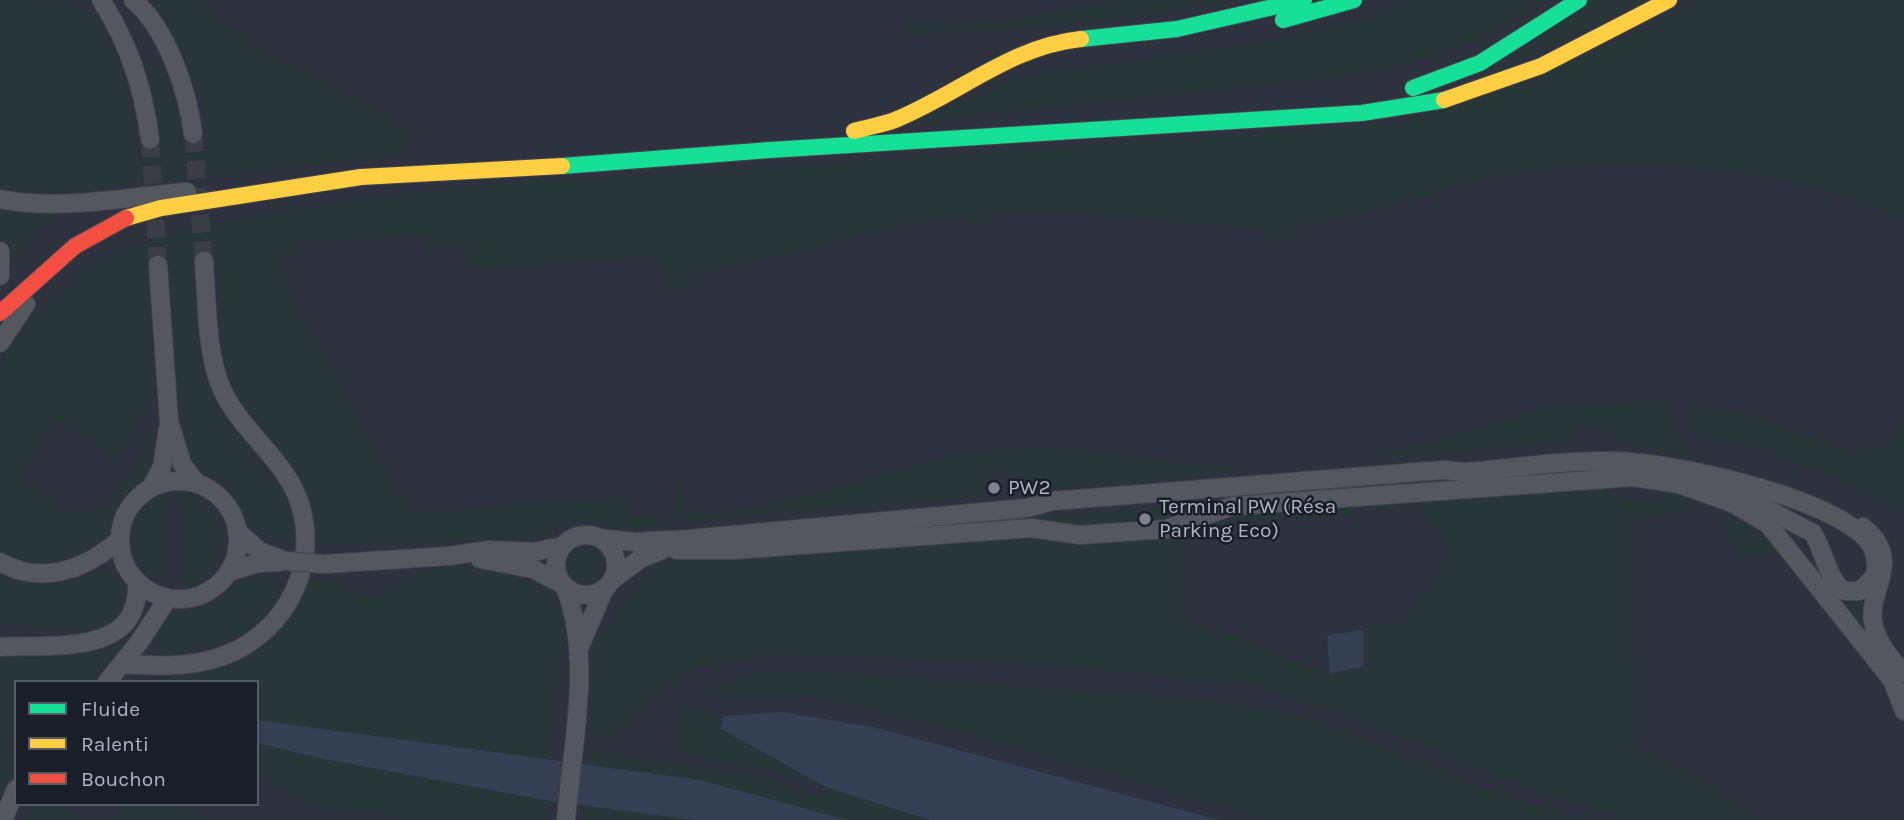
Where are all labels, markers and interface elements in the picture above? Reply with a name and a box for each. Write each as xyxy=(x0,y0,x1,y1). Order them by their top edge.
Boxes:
place label: PW2 xyxy=(1008,475,1051,501)
marker: PW2 xyxy=(986,480,1002,496)
place label: Terminal PW (Résa Parking Eco) xyxy=(1159,494,1336,544)
marker: Terminal PW (Résa Parking Eco) xyxy=(1137,511,1153,527)
legend xyxy=(14,680,259,806)
text: Fluide xyxy=(81,697,140,721)
text: Ralenti xyxy=(81,732,149,756)
text: Bouchon xyxy=(81,767,166,791)

